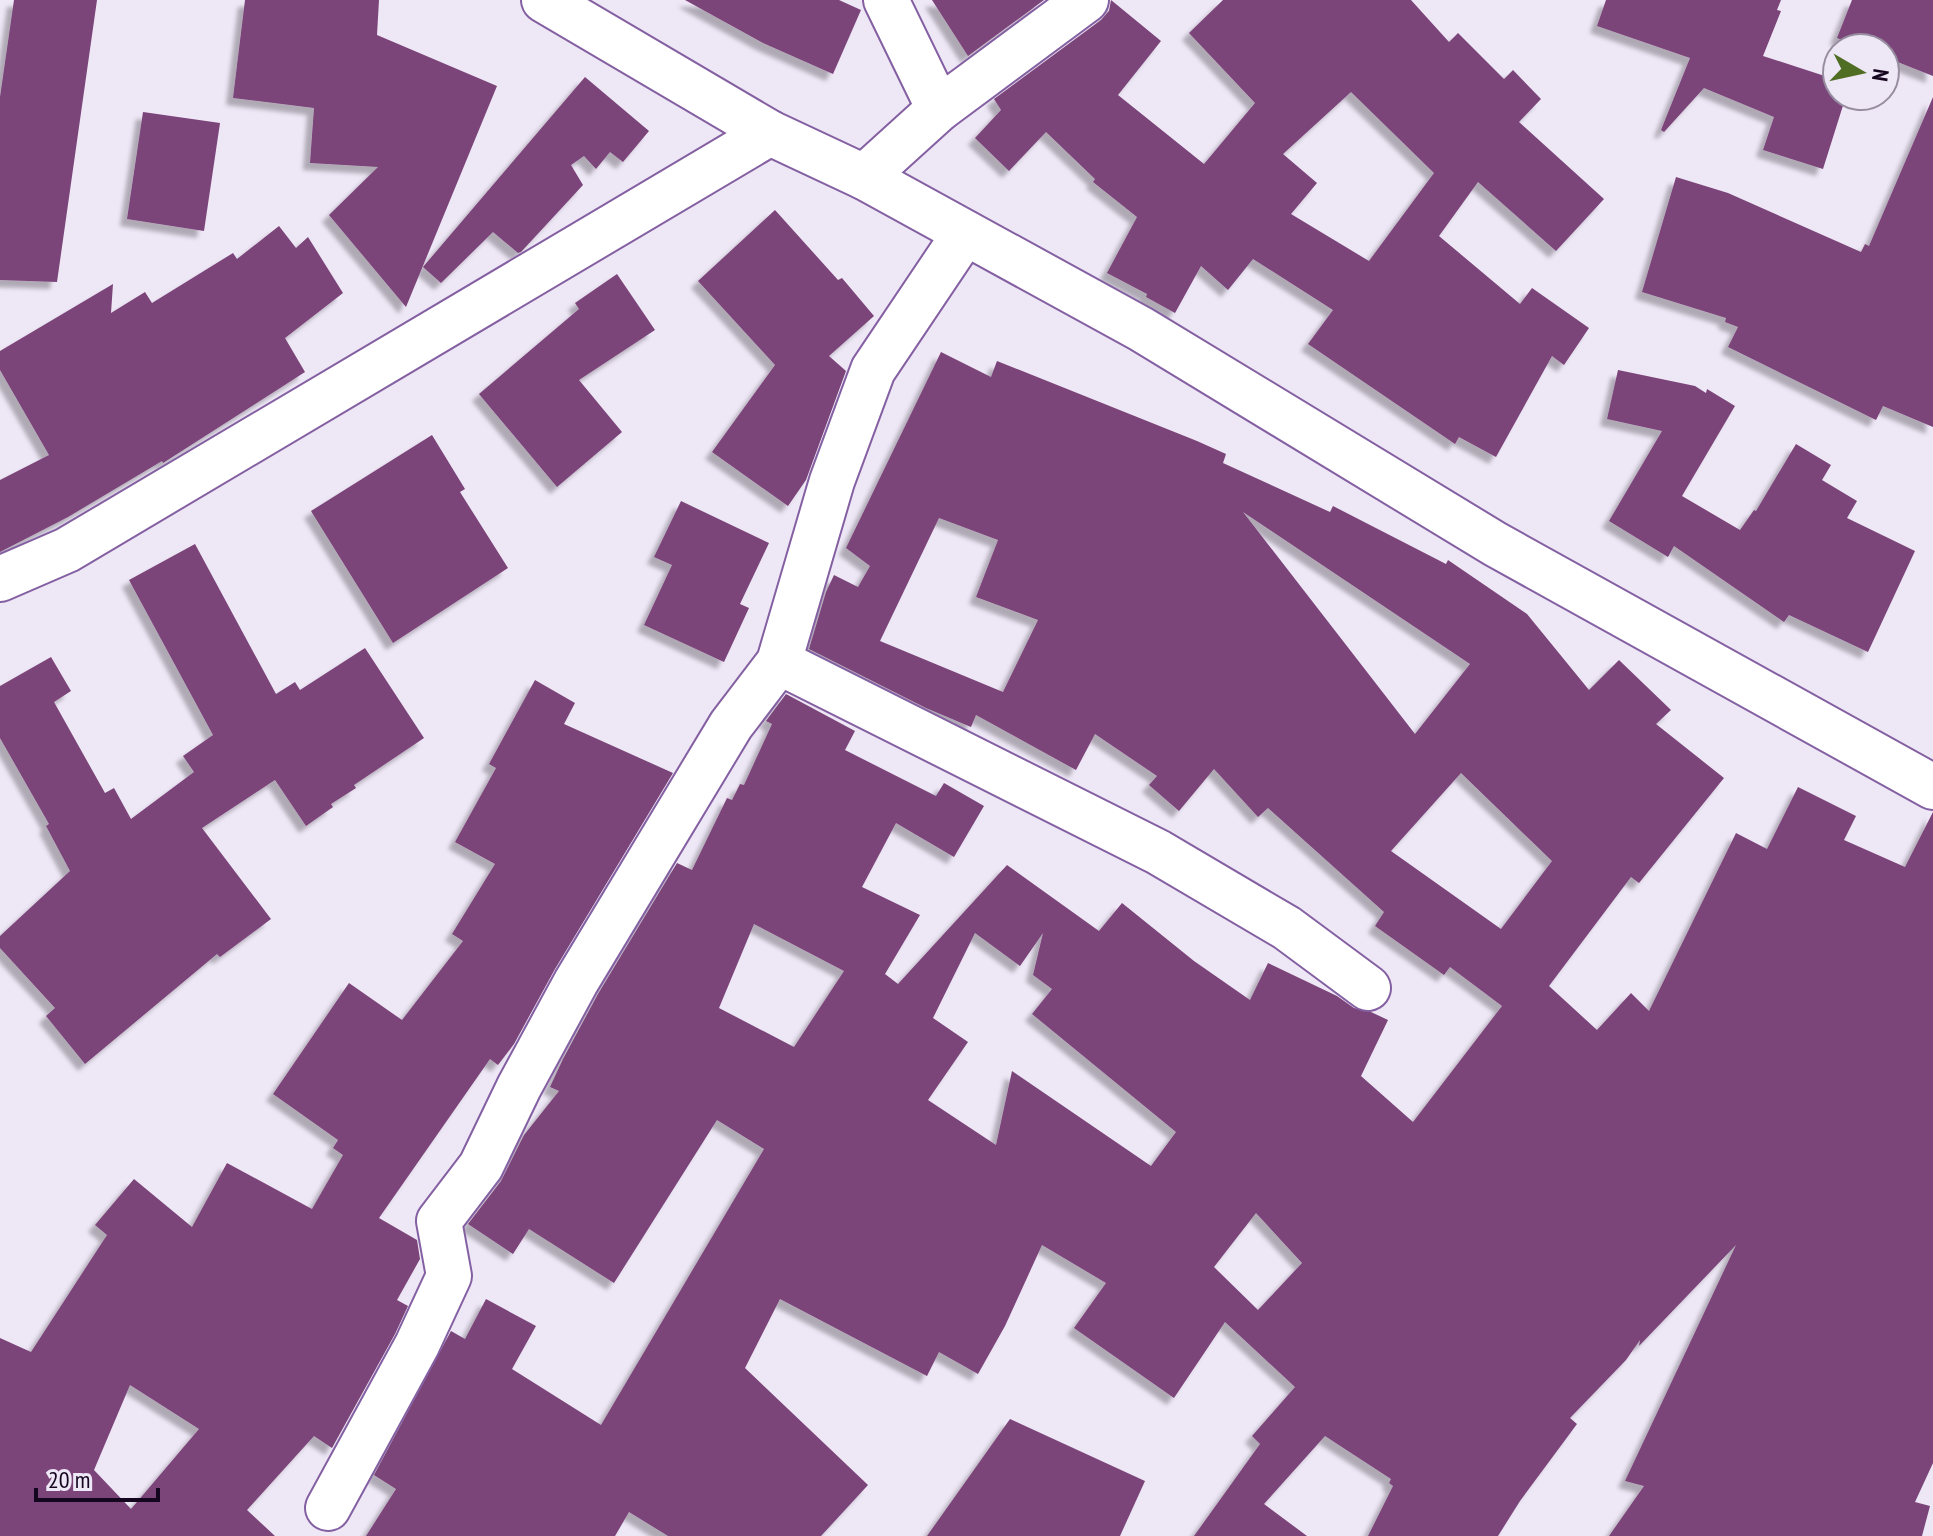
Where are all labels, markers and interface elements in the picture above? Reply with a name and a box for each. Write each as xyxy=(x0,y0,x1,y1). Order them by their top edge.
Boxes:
north arrow xyxy=(1821,32,1901,112)
text: N xyxy=(1866,67,1896,83)
scale bar xyxy=(36,1452,158,1502)
text: 20 m xyxy=(48,1464,90,1495)

